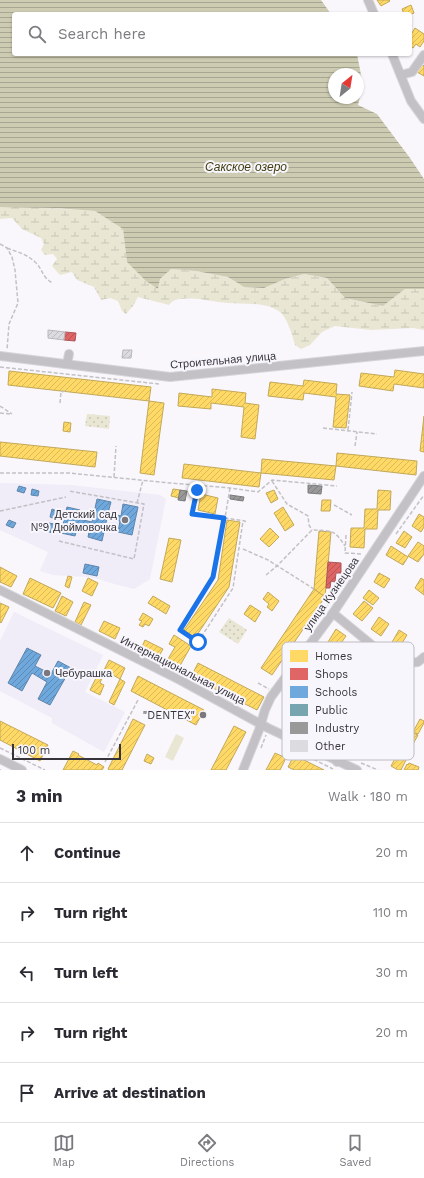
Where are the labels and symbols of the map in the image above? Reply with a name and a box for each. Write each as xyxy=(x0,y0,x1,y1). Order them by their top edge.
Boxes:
north arrow xyxy=(328,68,364,104)
water label: Сакское озеро xyxy=(205,160,287,174)
street label: Строительная улица xyxy=(170,349,277,372)
route end xyxy=(188,481,206,499)
place label: Детский сад №9 Дюймовочка xyxy=(30,508,118,534)
marker: Детский сад №9 Дюймовочка xyxy=(120,515,130,525)
street label: улица Кузнецова xyxy=(301,554,362,634)
street label: Интернациональная улица xyxy=(118,633,248,708)
route start xyxy=(189,633,207,651)
legend xyxy=(282,642,414,760)
text: Homes xyxy=(315,650,352,663)
place label: Чебурашка xyxy=(55,667,113,680)
marker: Чебурашка xyxy=(42,668,52,678)
text: Shops xyxy=(315,668,348,681)
text: Schools xyxy=(315,686,358,699)
text: Public xyxy=(315,704,348,717)
place label: "DENTEX" xyxy=(143,709,195,722)
marker: "DENTEX" xyxy=(198,710,208,720)
text: Industry xyxy=(315,722,360,735)
text: Other xyxy=(315,740,346,753)
scale bar xyxy=(12,742,121,761)

